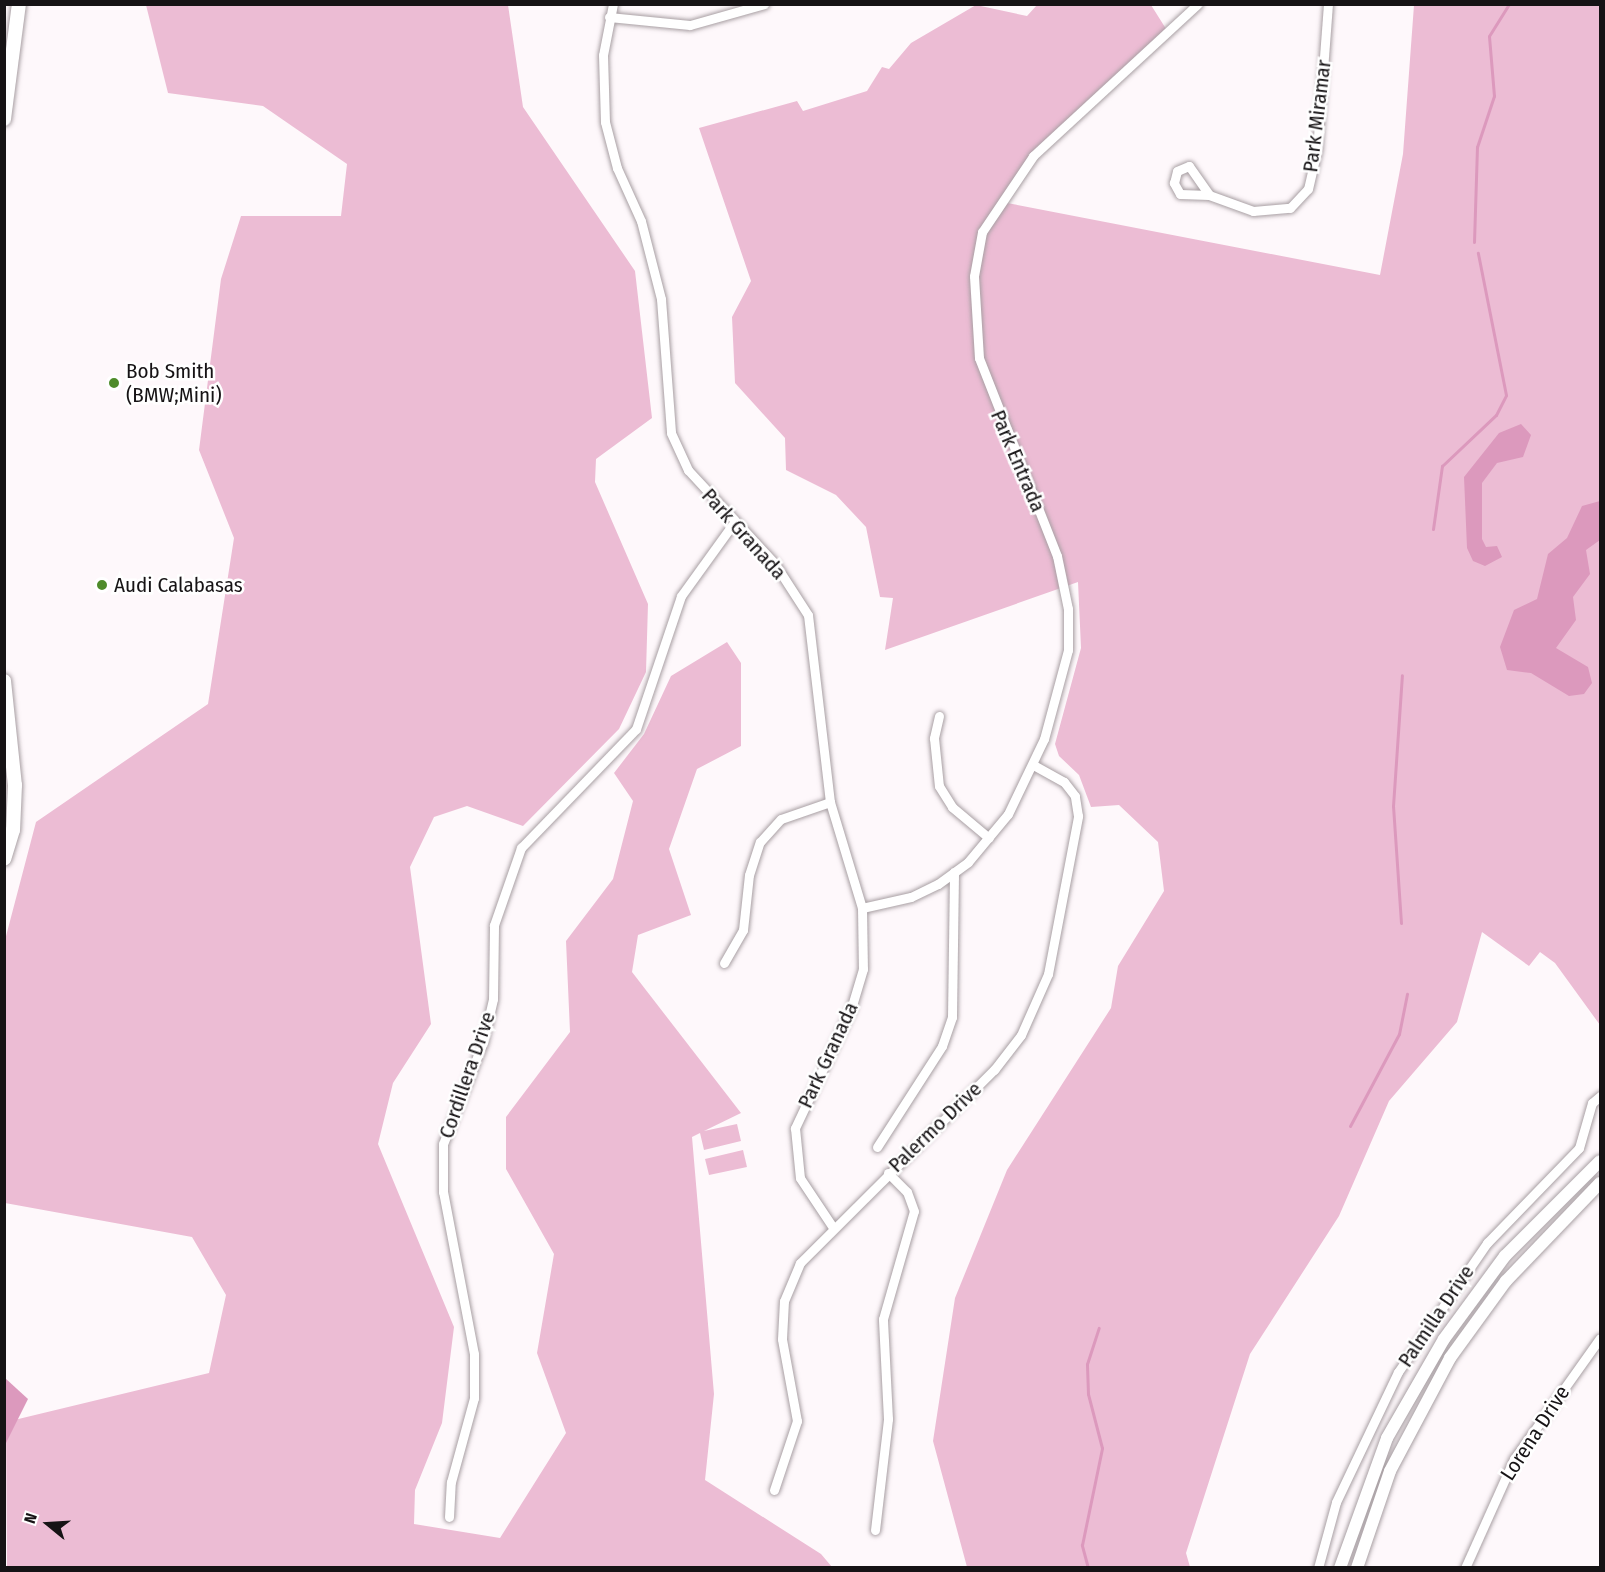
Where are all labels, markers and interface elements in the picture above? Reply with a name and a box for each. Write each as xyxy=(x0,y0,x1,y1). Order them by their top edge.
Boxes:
street label: Park Miramar xyxy=(1298,58,1336,174)
place label: Bob Smith (BMW;Mini) xyxy=(126,358,222,408)
marker: Bob Smith (BMW;Mini) xyxy=(107,376,121,390)
street label: Park Entrada xyxy=(985,406,1051,516)
street label: Park Granada xyxy=(696,483,792,585)
place label: Audi Calabasas xyxy=(114,572,243,598)
marker: Audi Calabasas xyxy=(95,578,109,592)
street label: Park Granada xyxy=(792,998,864,1112)
street label: Cordillera Drive xyxy=(434,1008,500,1142)
street label: Palermo Drive xyxy=(883,1076,987,1178)
street label: Palmilla Drive xyxy=(1393,1260,1479,1372)
street label: Lorena Drive xyxy=(1495,1381,1575,1485)
north arrow xyxy=(18,1494,78,1554)
text: N xyxy=(20,1511,41,1526)

